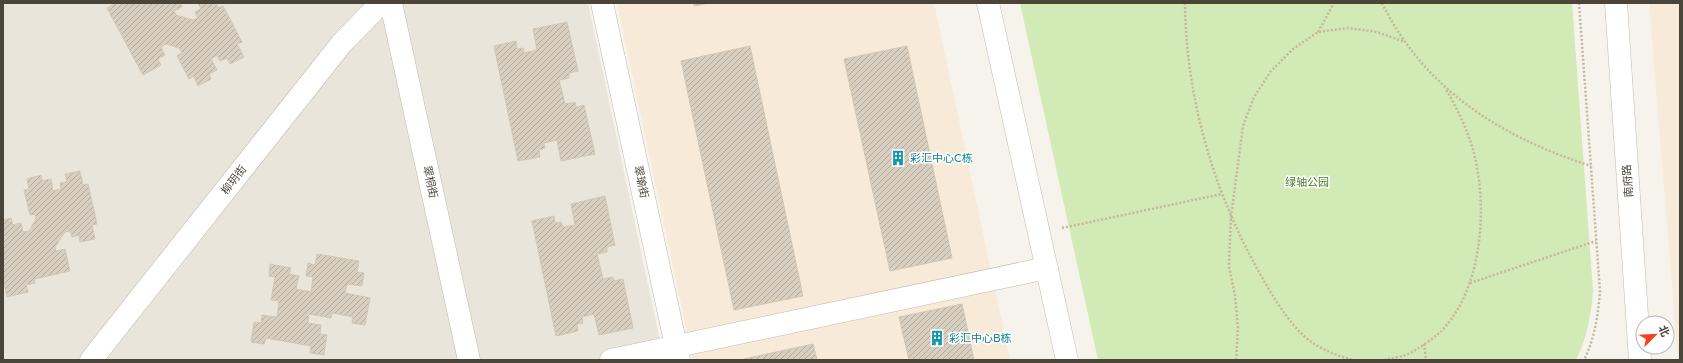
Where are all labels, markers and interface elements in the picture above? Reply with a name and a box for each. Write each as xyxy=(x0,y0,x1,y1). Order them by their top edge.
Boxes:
building icon: 彩汇中心C栋 xyxy=(889,149,907,167)
place label: 彩汇中心C栋 xyxy=(910,152,973,165)
street label: 柳玥街 xyxy=(219,163,249,197)
street label: 南府路 xyxy=(1620,164,1636,198)
street label: 翠桐街 xyxy=(420,165,440,199)
street label: 翠瑜街 xyxy=(631,165,651,199)
park label: 绿轴公园 xyxy=(1285,176,1329,189)
north arrow xyxy=(1635,315,1675,355)
text: 北 xyxy=(1656,323,1672,339)
building icon: 彩汇中心B栋 xyxy=(928,329,946,347)
place label: 彩汇中心B栋 xyxy=(949,332,1012,345)

